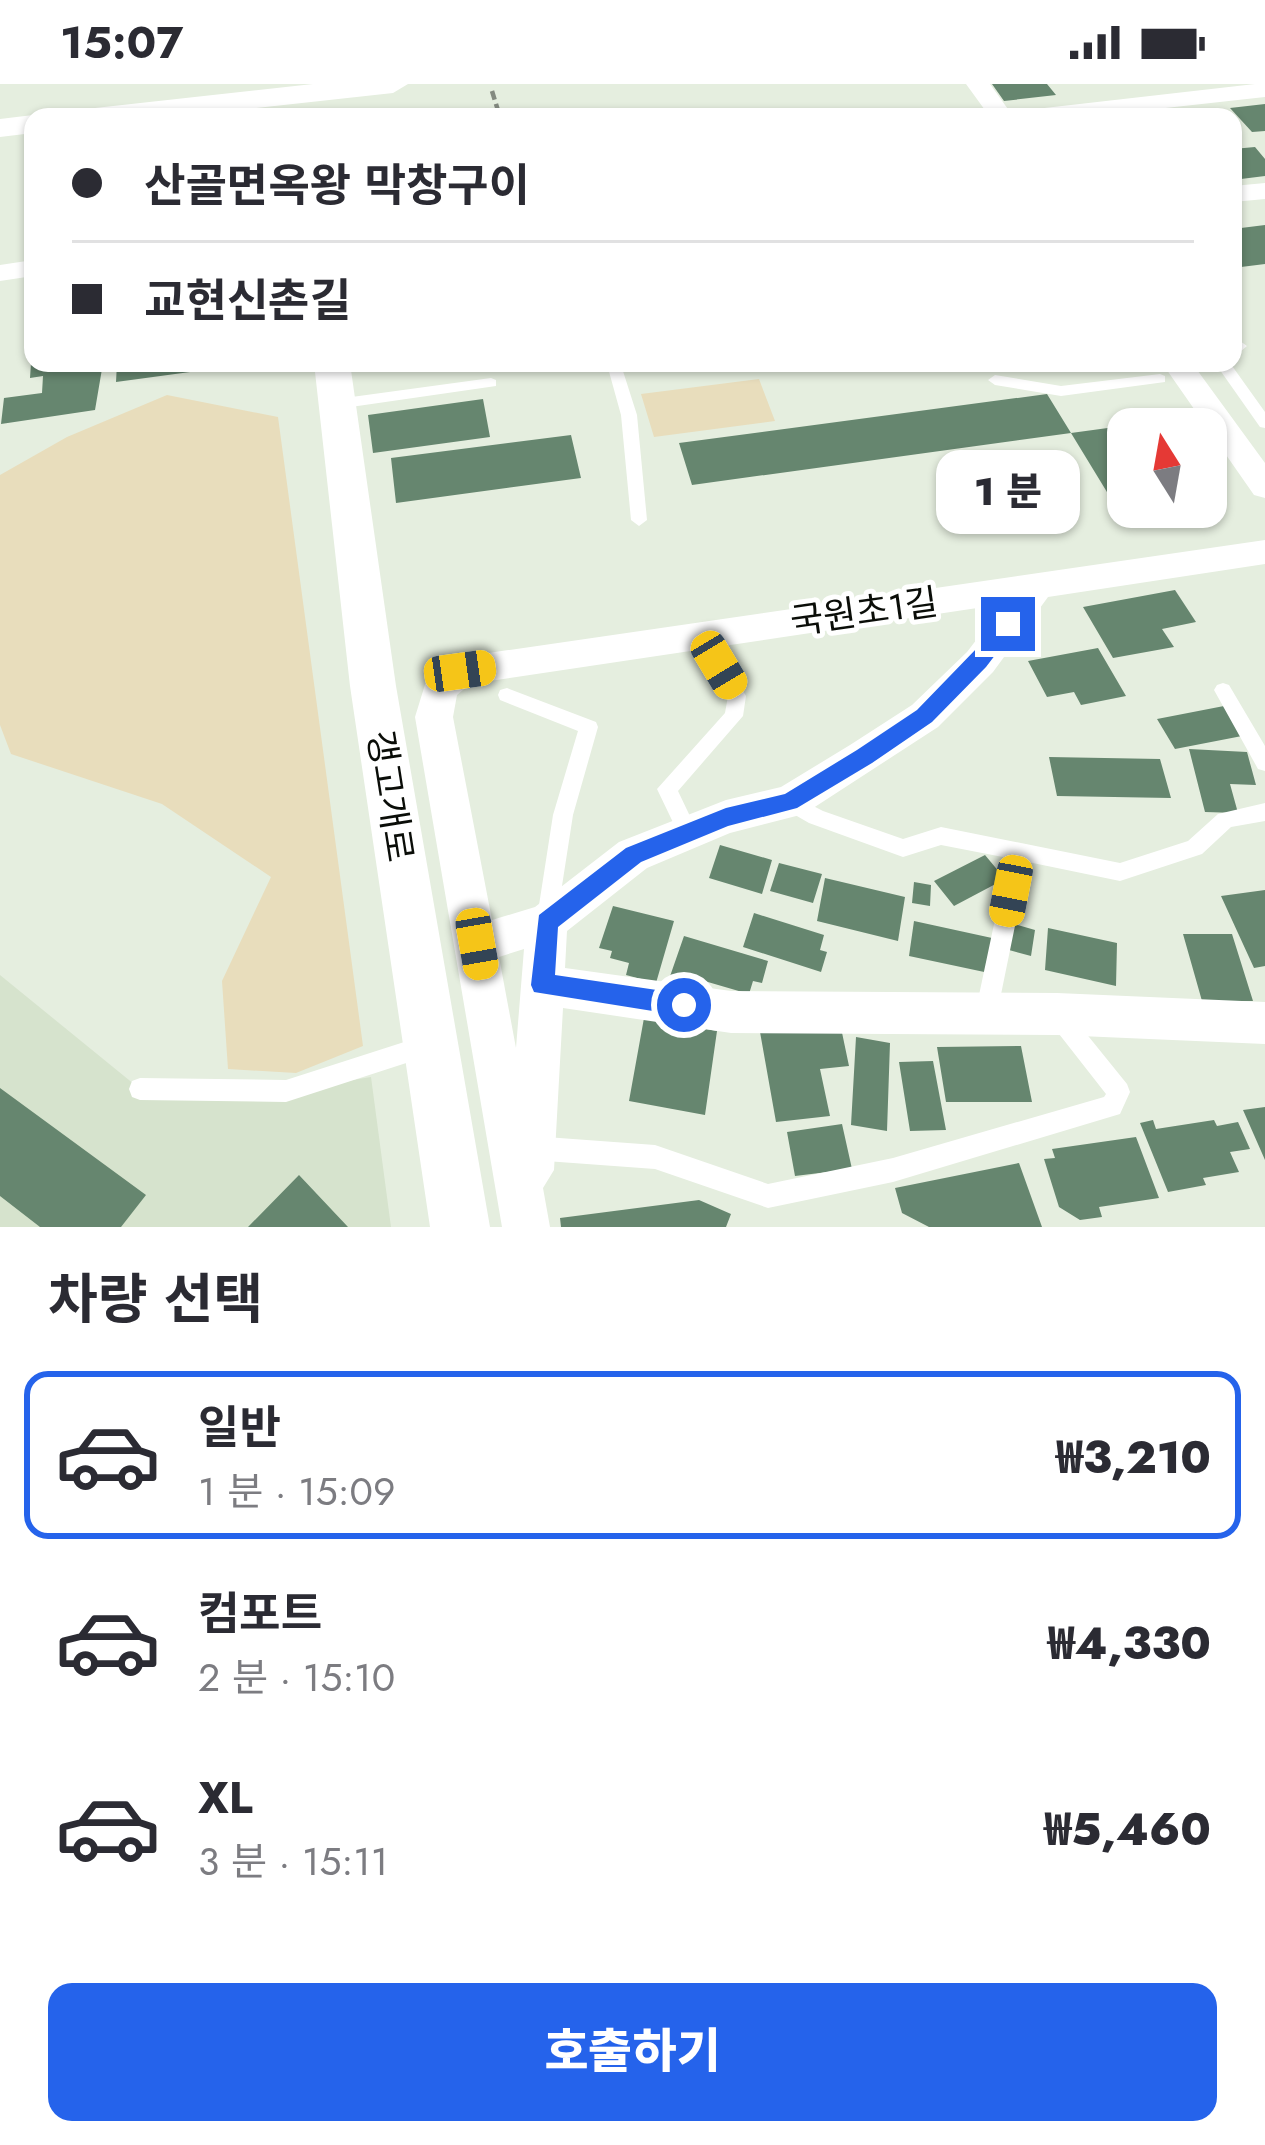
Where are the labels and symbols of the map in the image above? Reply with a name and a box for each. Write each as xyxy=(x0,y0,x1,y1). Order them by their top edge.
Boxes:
north arrow xyxy=(1107,408,1227,528)
callout: 1 분 xyxy=(936,450,1080,534)
street label: 국원초1길 xyxy=(787,575,941,647)
route end xyxy=(981,597,1035,651)
car xyxy=(685,625,753,705)
car xyxy=(422,648,498,694)
street label: 갱고개로 xyxy=(355,727,427,865)
car xyxy=(986,852,1036,930)
car xyxy=(453,905,501,983)
route start xyxy=(657,978,711,1032)

